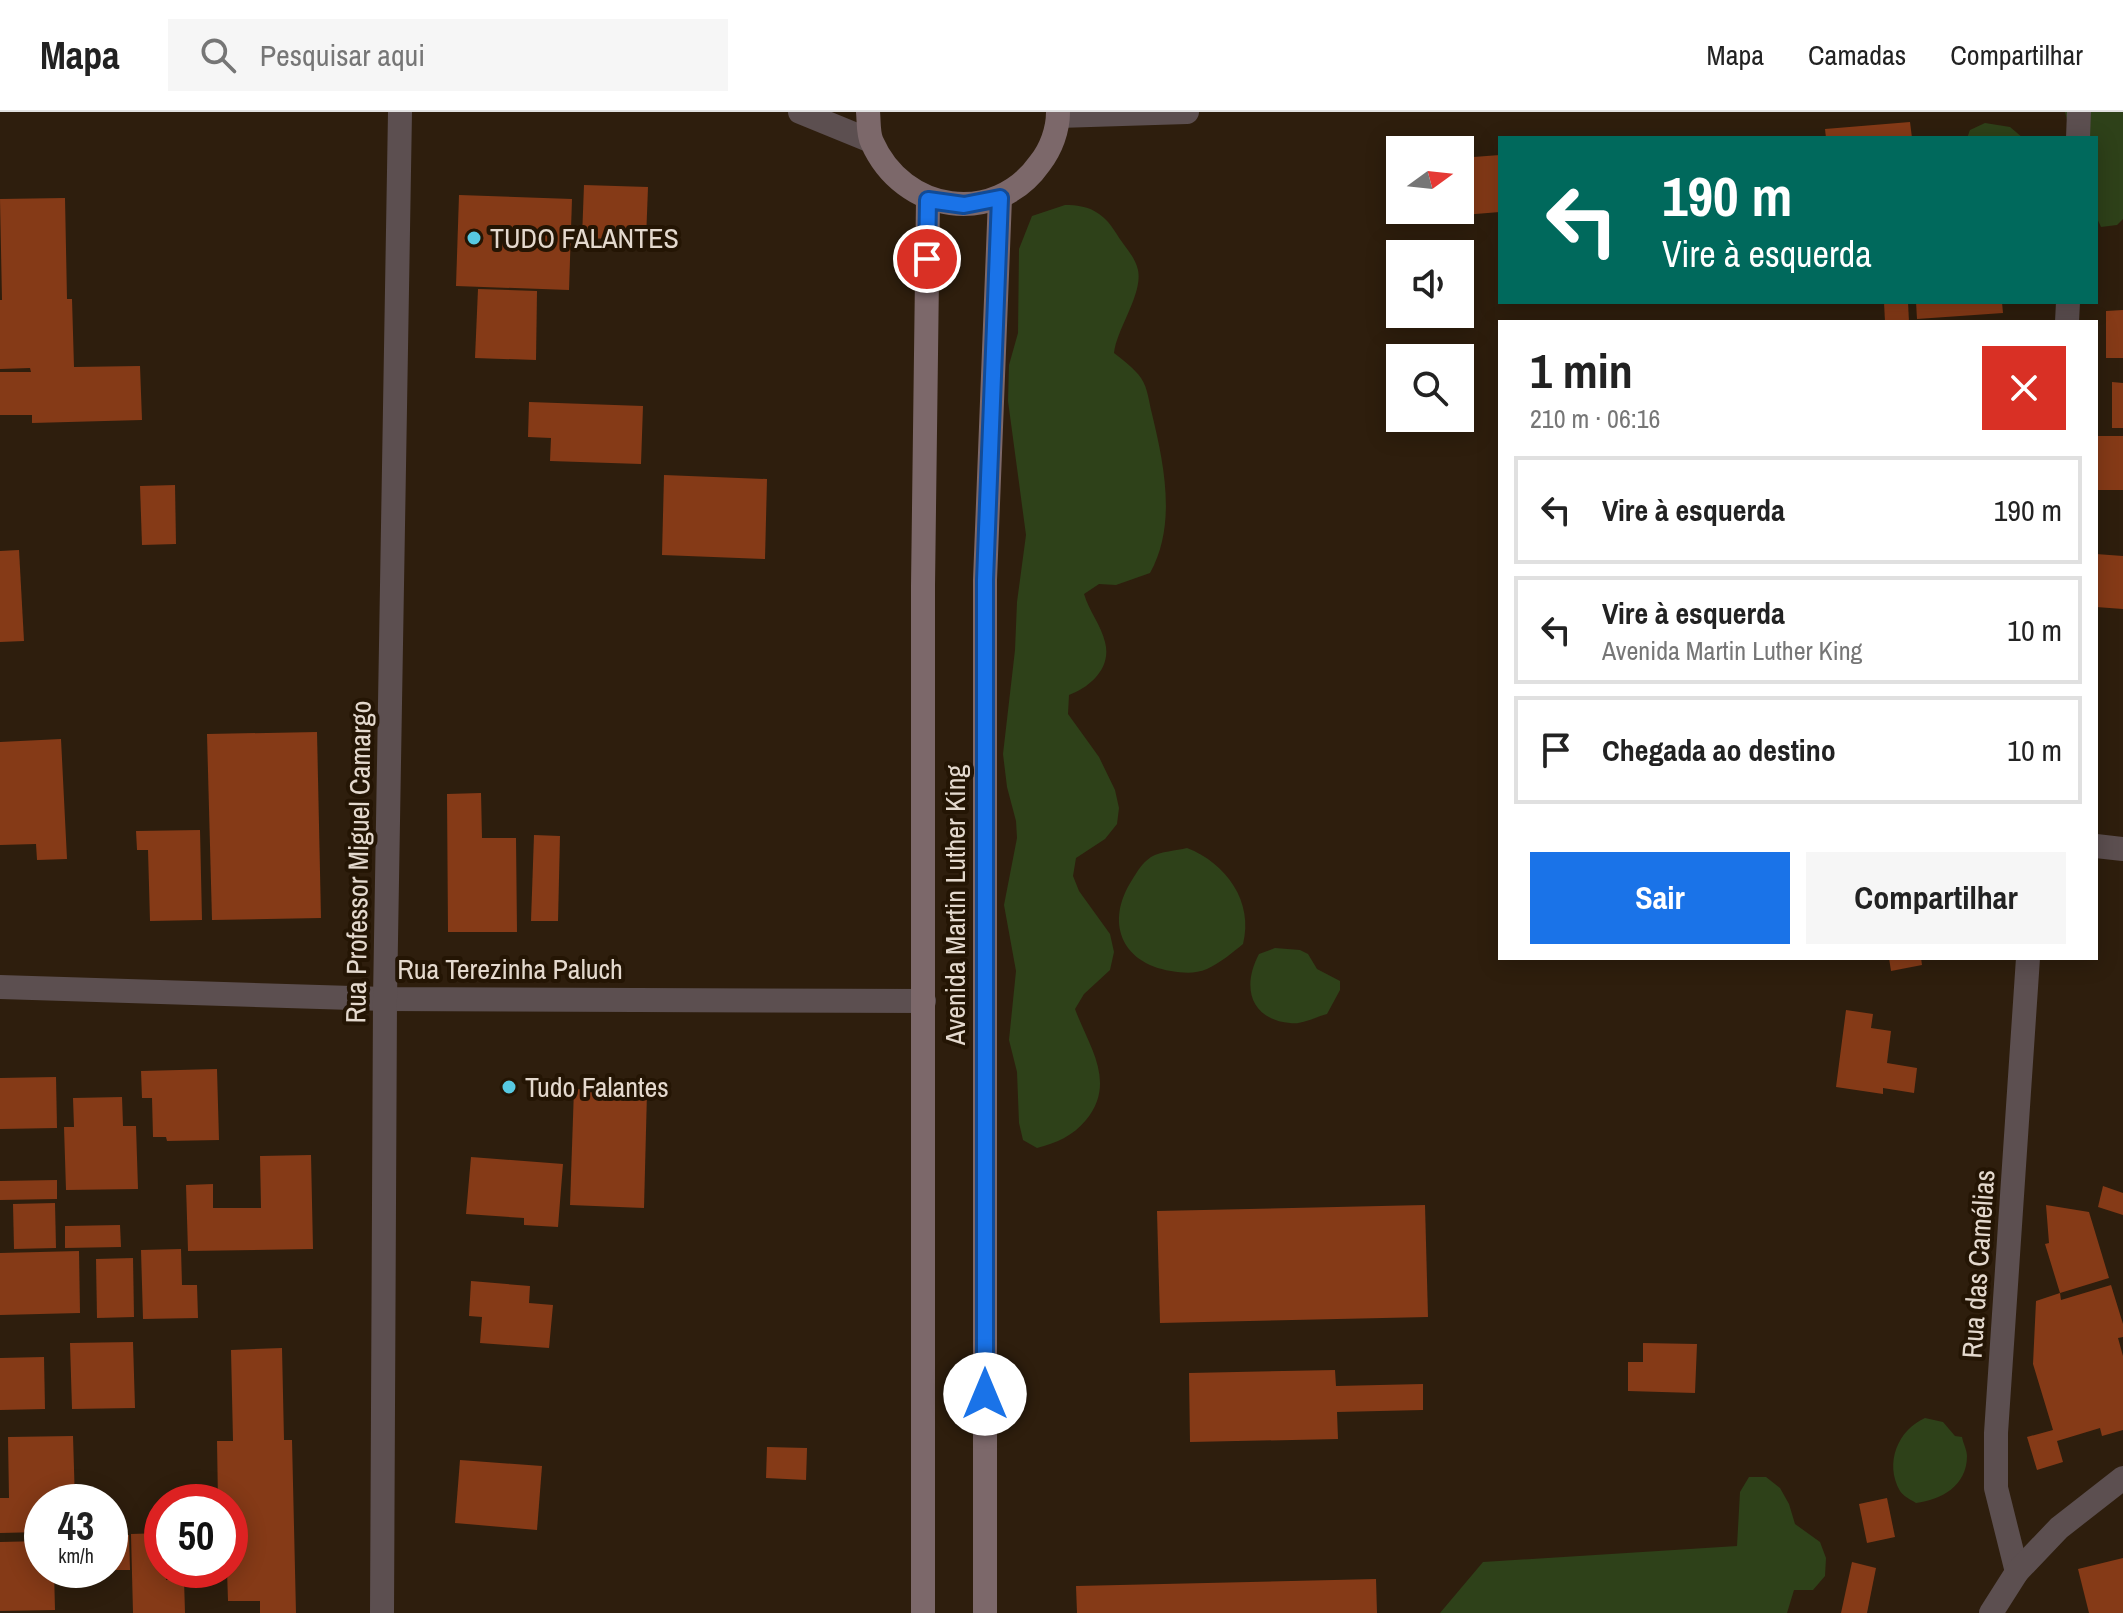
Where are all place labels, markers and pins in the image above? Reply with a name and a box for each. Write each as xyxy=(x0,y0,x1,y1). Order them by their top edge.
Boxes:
place label: TUDO FALANTES xyxy=(490,219,679,257)
pin xyxy=(893,225,961,293)
marker: TUDO FALANTES xyxy=(465,229,483,247)
place label: Tudo Falantes xyxy=(525,1068,669,1106)
marker: Tudo Falantes xyxy=(500,1078,518,1096)

